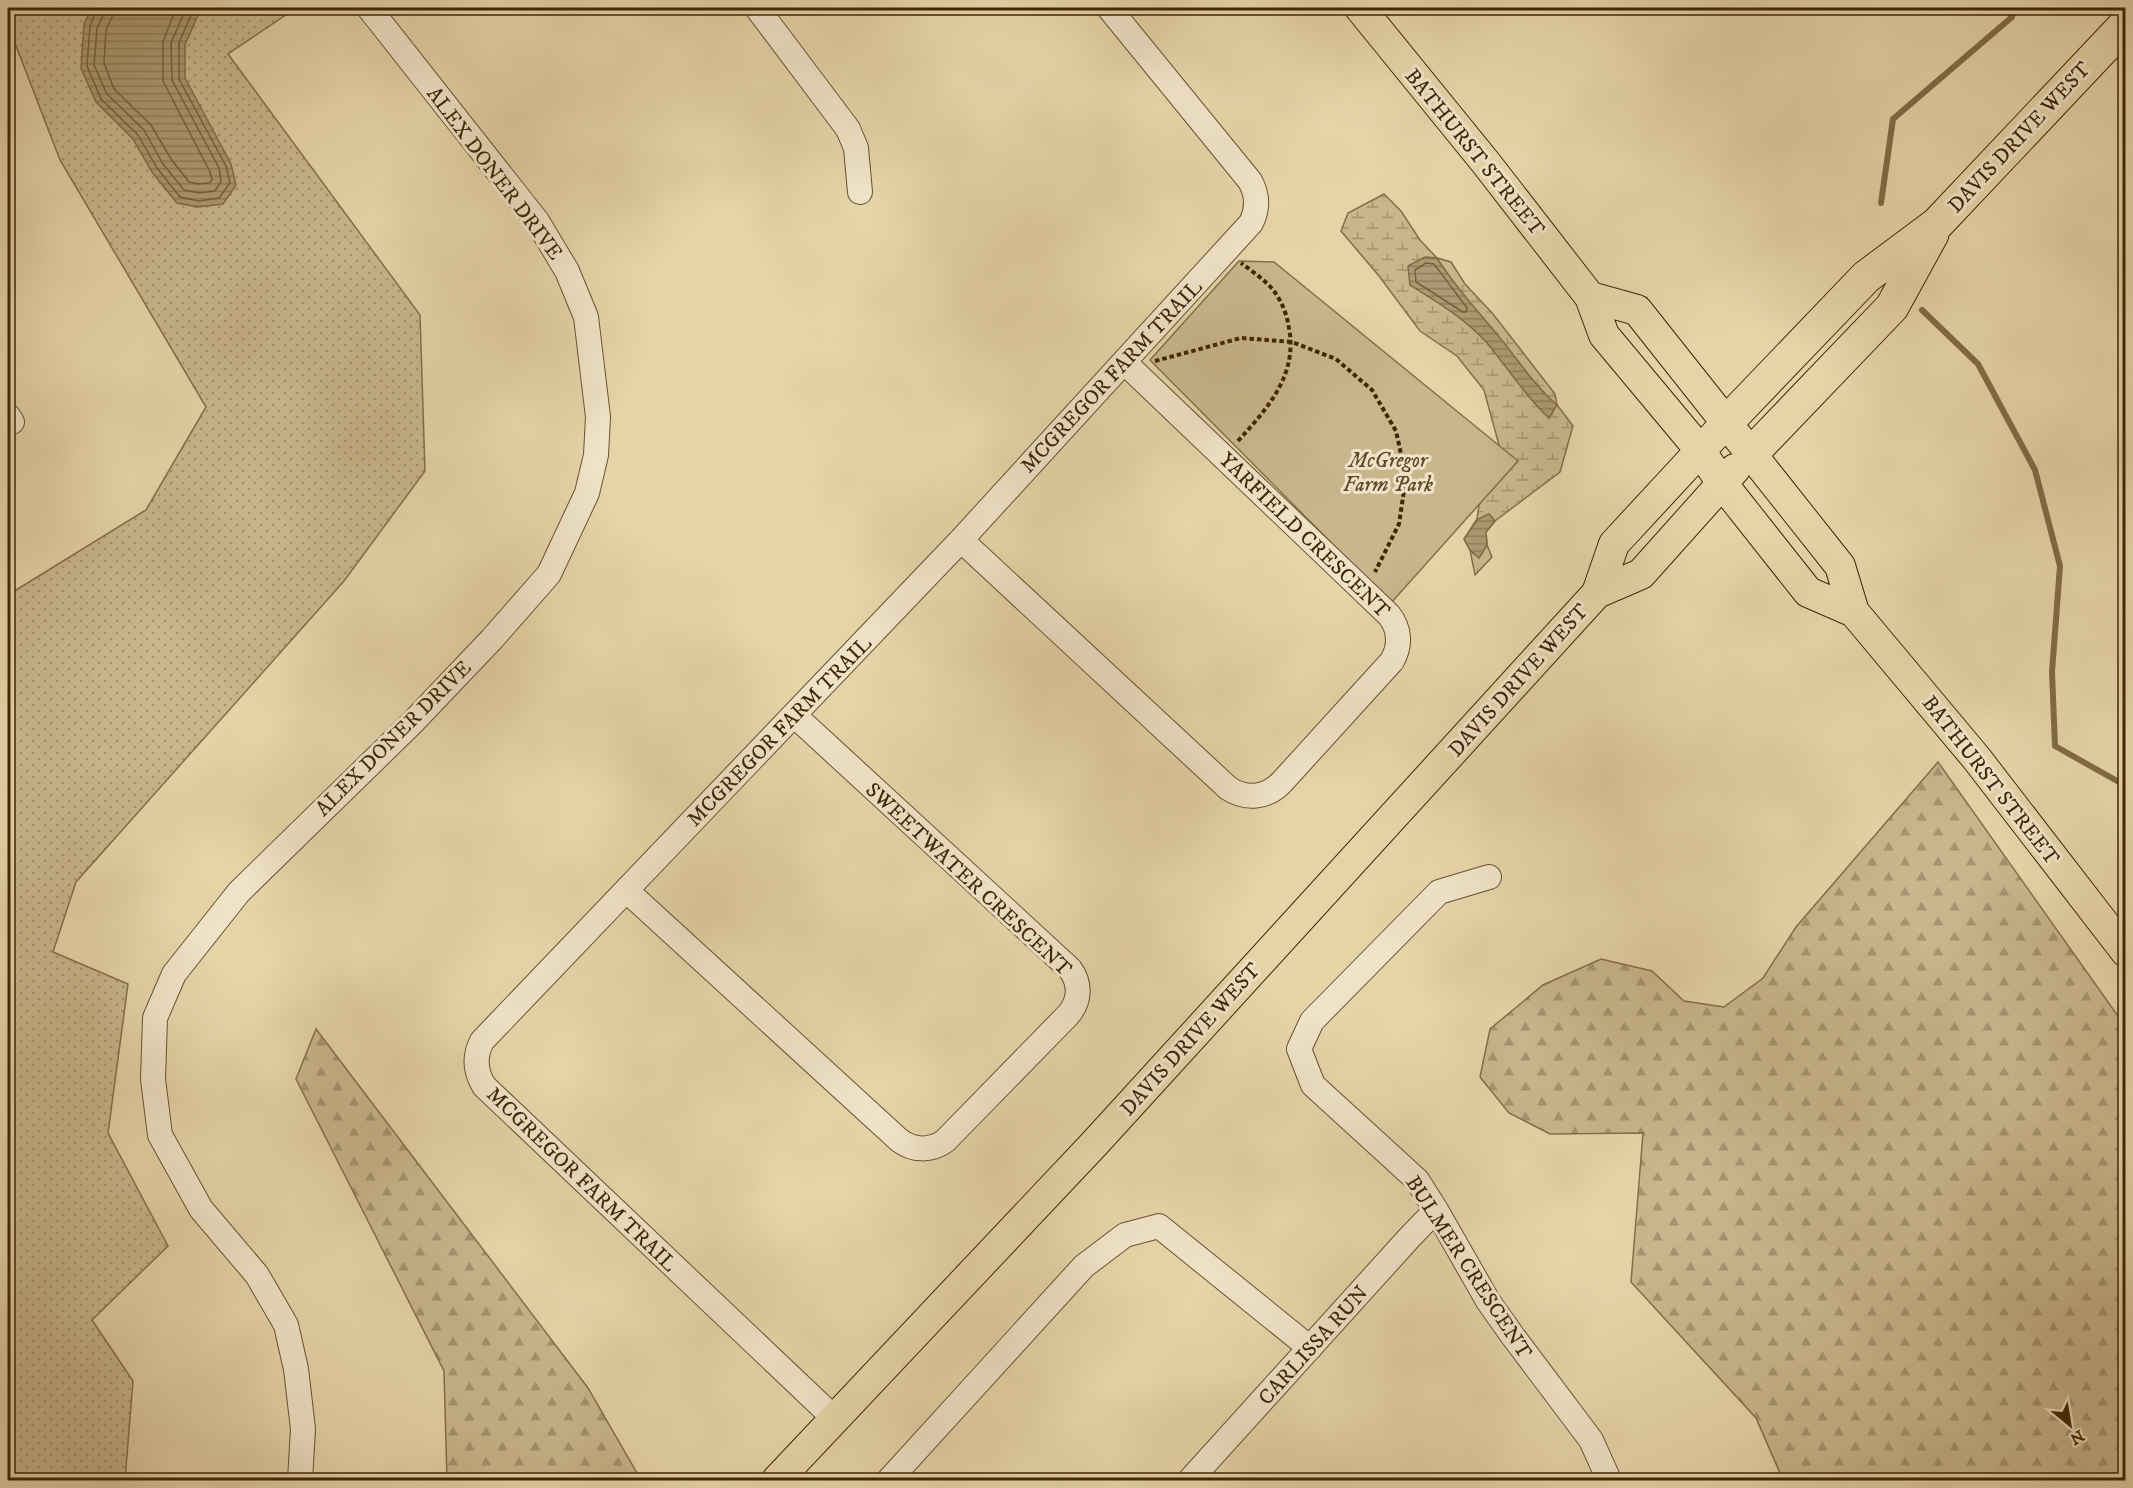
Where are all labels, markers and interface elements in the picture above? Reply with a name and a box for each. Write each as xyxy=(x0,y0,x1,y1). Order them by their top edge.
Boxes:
street label: DAVIS DRIVE WEST xyxy=(1943,57,2097,219)
street label: BATHURST STREET xyxy=(1399,64,1550,242)
street label: ALEX DONER DRIVE xyxy=(421,82,568,265)
street label: MCGREGOR FARM TRAIL xyxy=(1015,275,1208,479)
street label: YARFIELD CRESCENT xyxy=(1213,447,1395,624)
park label: McGregor Farm Park xyxy=(1343,448,1433,498)
street label: DAVIS DRIVE WEST xyxy=(1443,599,1594,763)
street label: MCGREGOR FARM TRAIL xyxy=(682,631,878,832)
street label: ALEX DONER DRIVE xyxy=(310,655,477,822)
street label: BATHURST STREET xyxy=(1916,691,2064,871)
street label: SWEETWATER CRESCENT xyxy=(860,777,1077,982)
street label: DAVIS DRIVE WEST xyxy=(1115,958,1266,1122)
street label: MCGREGOR FARM TRAIL xyxy=(481,1082,682,1278)
street label: BULMER CRESCENT xyxy=(1399,1171,1537,1364)
street label: CARLISSA RUN xyxy=(1253,1280,1374,1411)
north arrow xyxy=(2040,1395,2100,1455)
text: N xyxy=(2066,1425,2088,1449)

